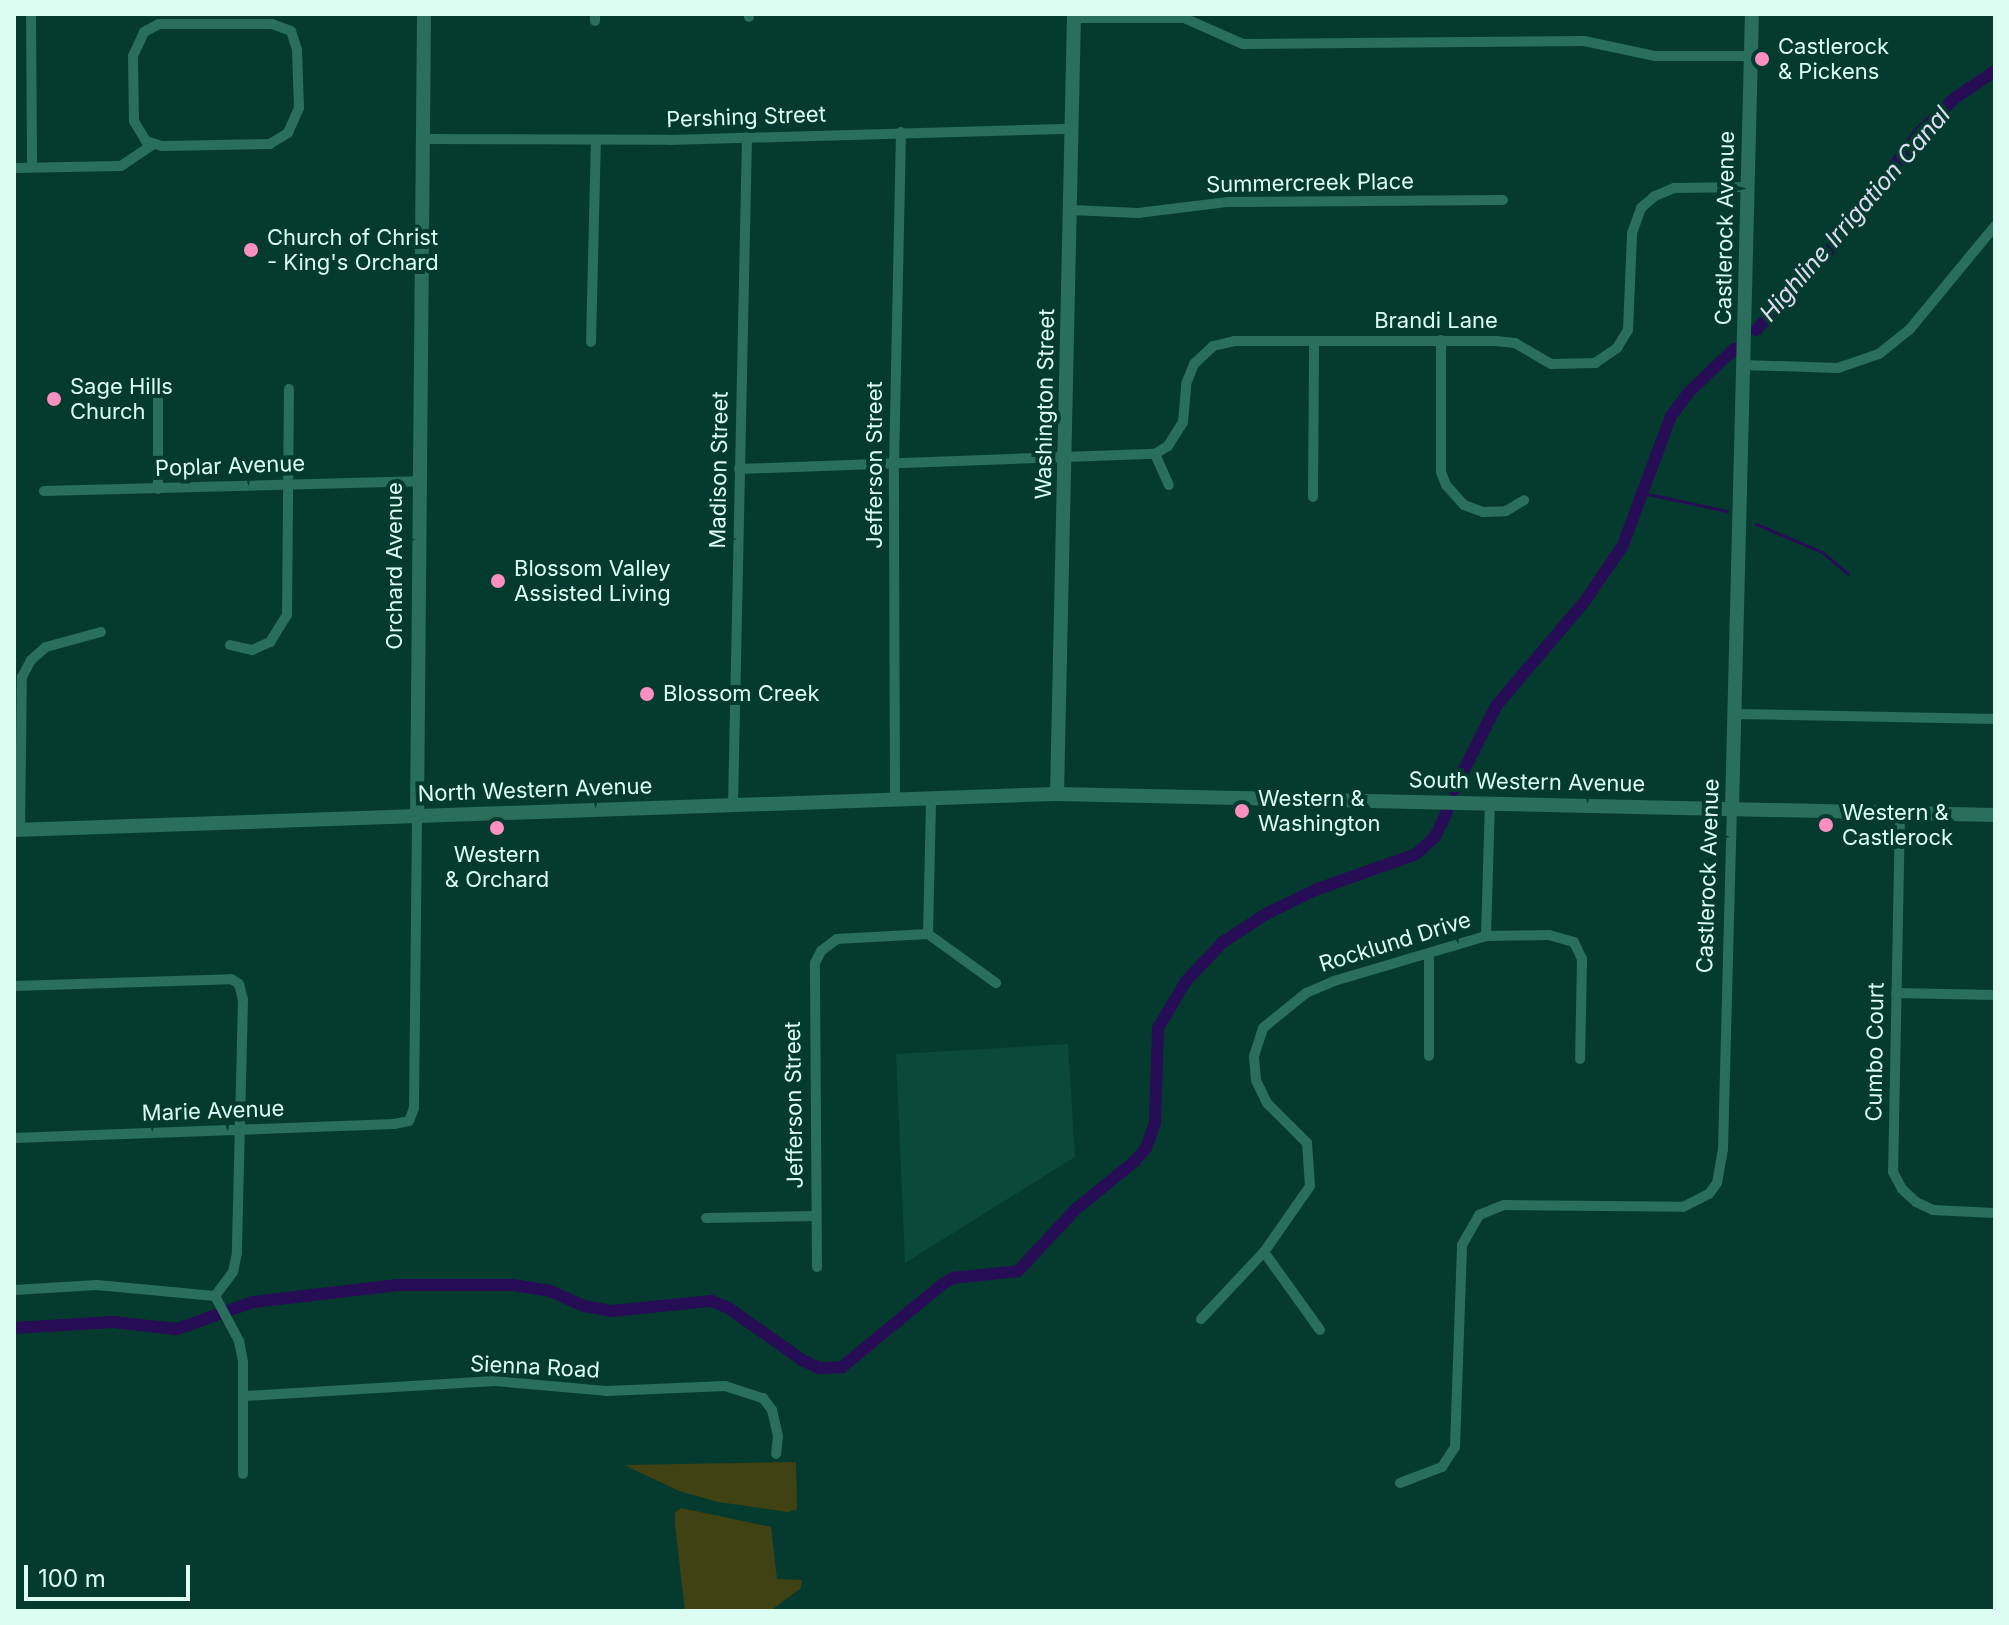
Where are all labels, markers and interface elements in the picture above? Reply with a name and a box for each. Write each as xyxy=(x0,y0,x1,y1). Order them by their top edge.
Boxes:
place label: Castlerock & Pickens xyxy=(1778,33,1889,84)
marker: Castlerock & Pickens xyxy=(1753,50,1771,68)
street label: Pershing Street xyxy=(666,101,826,133)
water label: Highline Irrigation Canal xyxy=(1754,101,1956,327)
street label: Castlerock Avenue xyxy=(1710,130,1740,326)
street label: Summercreek Place xyxy=(1206,168,1414,198)
place label: Church of Christ - King's Orchard xyxy=(267,224,439,276)
marker: Church of Christ - King's Orchard xyxy=(242,241,260,259)
street label: Washington Street xyxy=(1030,308,1060,500)
street label: Brandi Lane xyxy=(1374,308,1498,334)
place label: Sage Hills Church xyxy=(70,373,173,424)
street label: Jefferson Street xyxy=(862,381,888,549)
marker: Sage Hills Church xyxy=(45,390,63,408)
street label: Madison Street xyxy=(704,391,734,549)
street label: Poplar Avenue xyxy=(155,450,305,482)
street label: Orchard Avenue xyxy=(382,482,408,650)
place label: Blossom Valley Assisted Living xyxy=(514,555,671,606)
marker: Blossom Valley Assisted Living xyxy=(489,572,507,590)
place label: Blossom Creek xyxy=(663,681,820,707)
marker: Blossom Creek xyxy=(638,685,656,703)
street label: South Western Avenue xyxy=(1408,767,1646,797)
street label: North Western Avenue xyxy=(417,773,653,807)
street label: Castlerock Avenue xyxy=(1691,778,1725,974)
place label: Western & Washington xyxy=(1258,785,1381,836)
place label: Western & Castlerock xyxy=(1842,799,1953,850)
marker: Western & Washington xyxy=(1233,802,1251,820)
marker: Western & Castlerock xyxy=(1817,816,1835,834)
marker: Western & Orchard xyxy=(488,819,506,837)
place label: Western & Orchard xyxy=(445,841,549,892)
street label: Rocklund Drive xyxy=(1316,906,1474,978)
street label: Cumbo Court xyxy=(1861,982,1889,1122)
street label: Jefferson Street xyxy=(779,1021,809,1189)
street label: Marie Avenue xyxy=(141,1095,285,1127)
street label: Sienna Road xyxy=(469,1350,601,1384)
scale bar xyxy=(28,1549,194,1599)
text: 100 m xyxy=(38,1564,106,1593)

